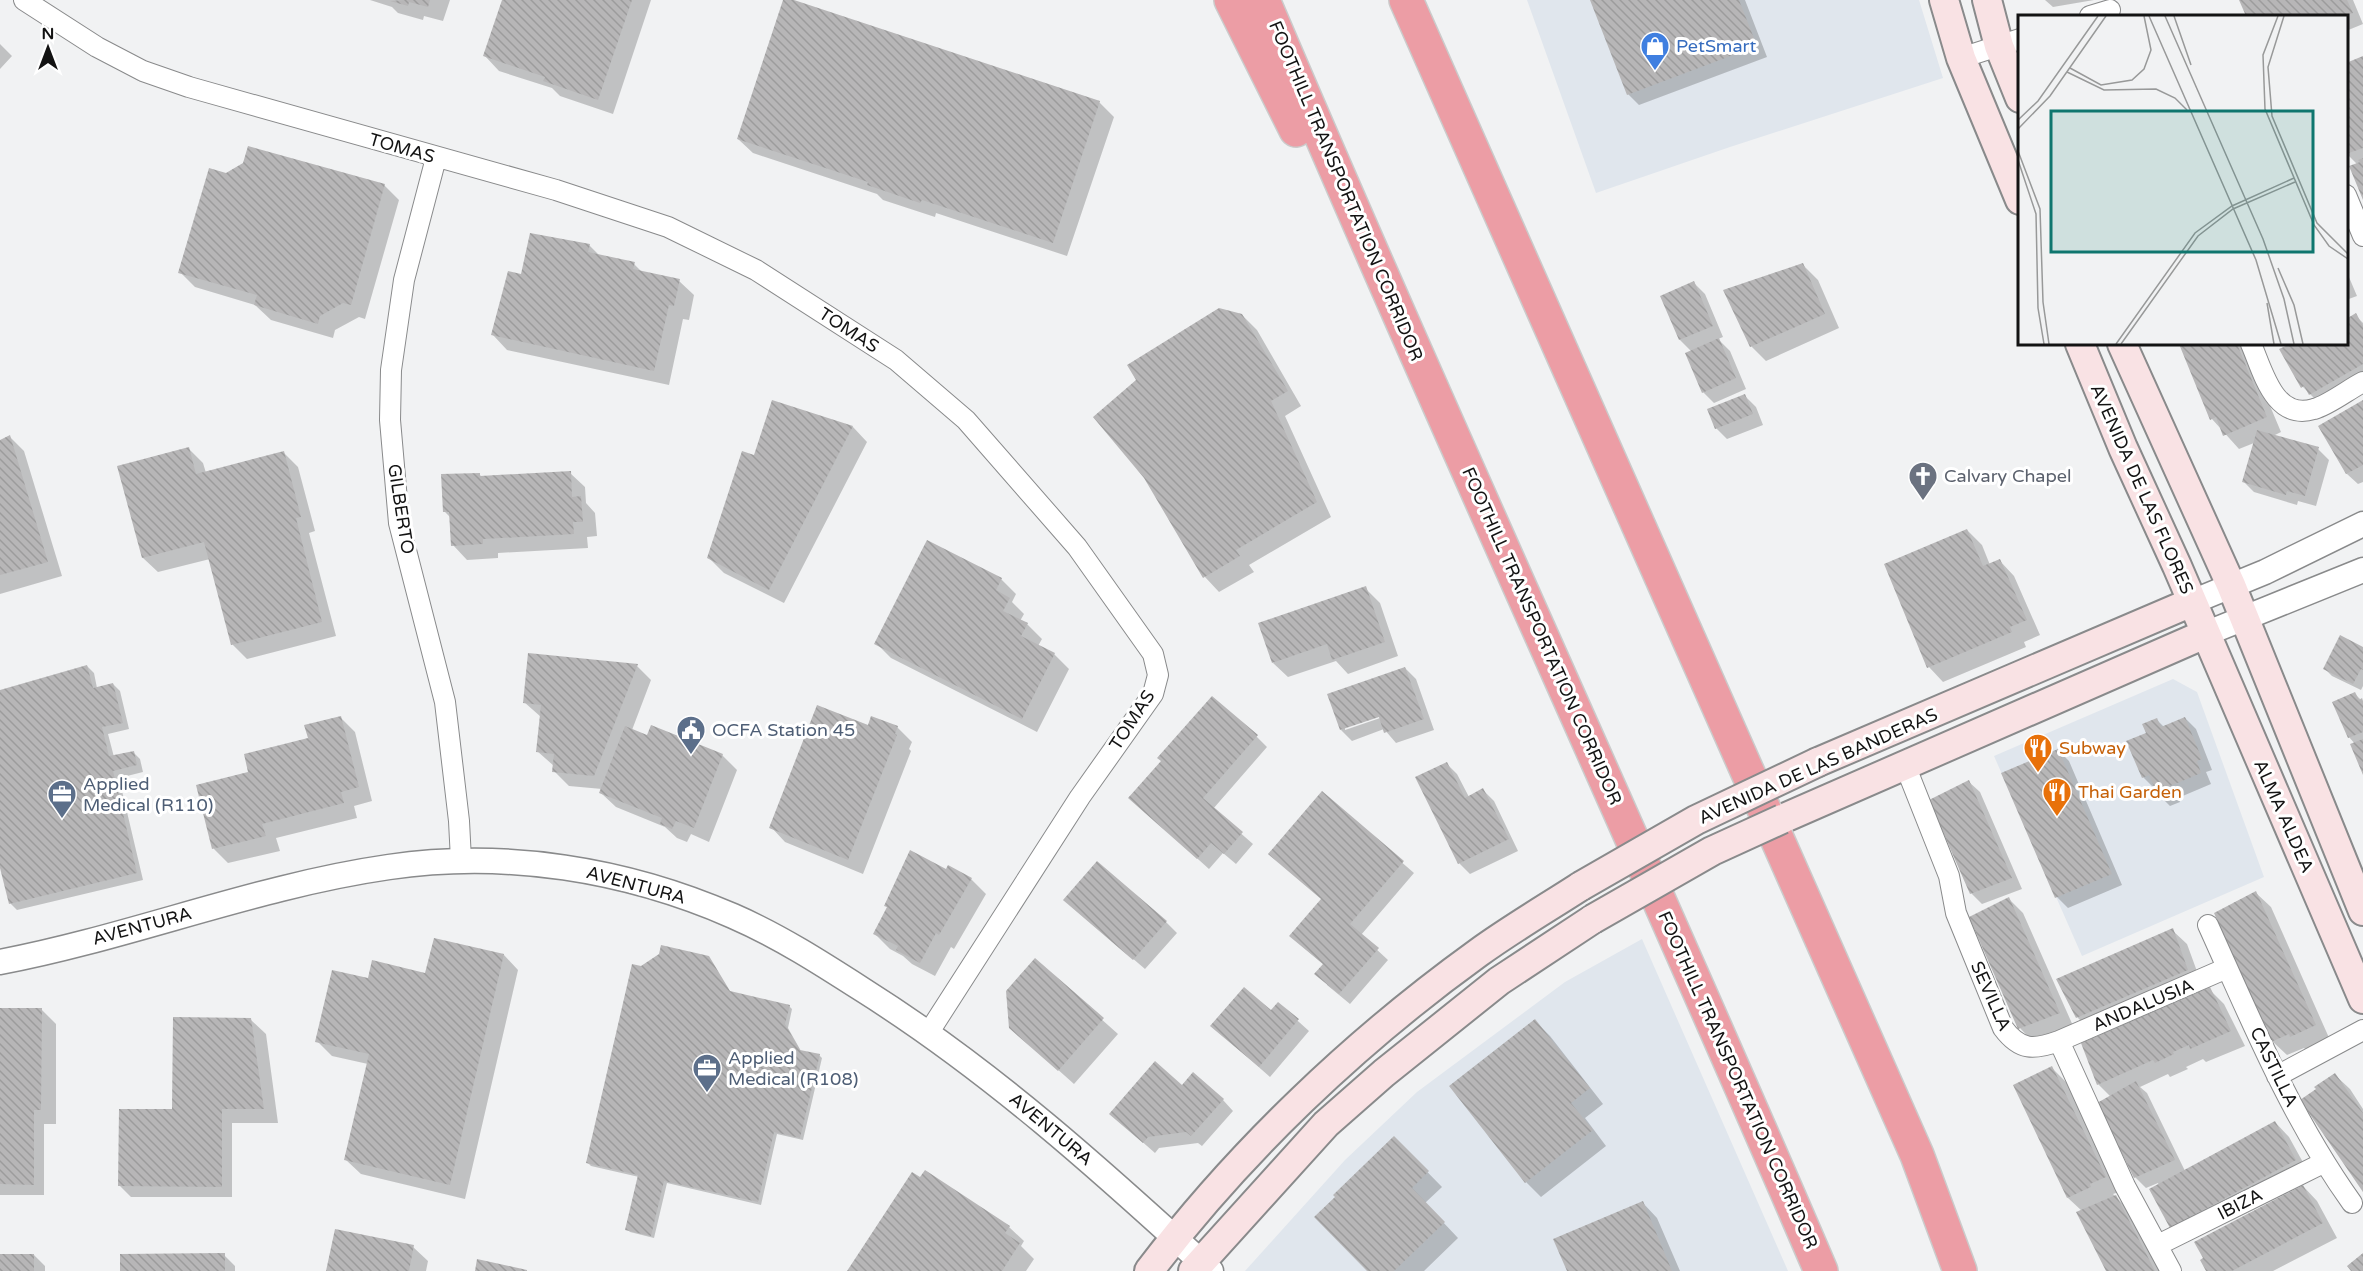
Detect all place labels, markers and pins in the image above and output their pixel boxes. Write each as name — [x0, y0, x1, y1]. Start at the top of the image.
shop icon: PetSmart — [1639, 30, 1671, 72]
place label: PetSmart — [1676, 35, 1756, 57]
church icon: Calvary Chapel — [1907, 460, 1939, 502]
place label: Calvary Chapel — [1944, 465, 2072, 487]
public building icon: OCFA Station 45 — [675, 714, 707, 756]
place label: OCFA Station 45 — [712, 719, 855, 741]
restaurant icon: Subway — [2022, 732, 2054, 774]
place label: Subway — [2059, 737, 2126, 759]
place label: Applied Medical (R110) — [83, 773, 213, 816]
restaurant icon: Thai Garden — [2041, 776, 2073, 818]
office icon: Applied Medical (R110) — [46, 778, 78, 820]
place label: Thai Garden — [2078, 781, 2182, 803]
place label: Applied Medical (R108) — [728, 1047, 858, 1090]
office icon: Applied Medical (R108) — [691, 1052, 723, 1094]

